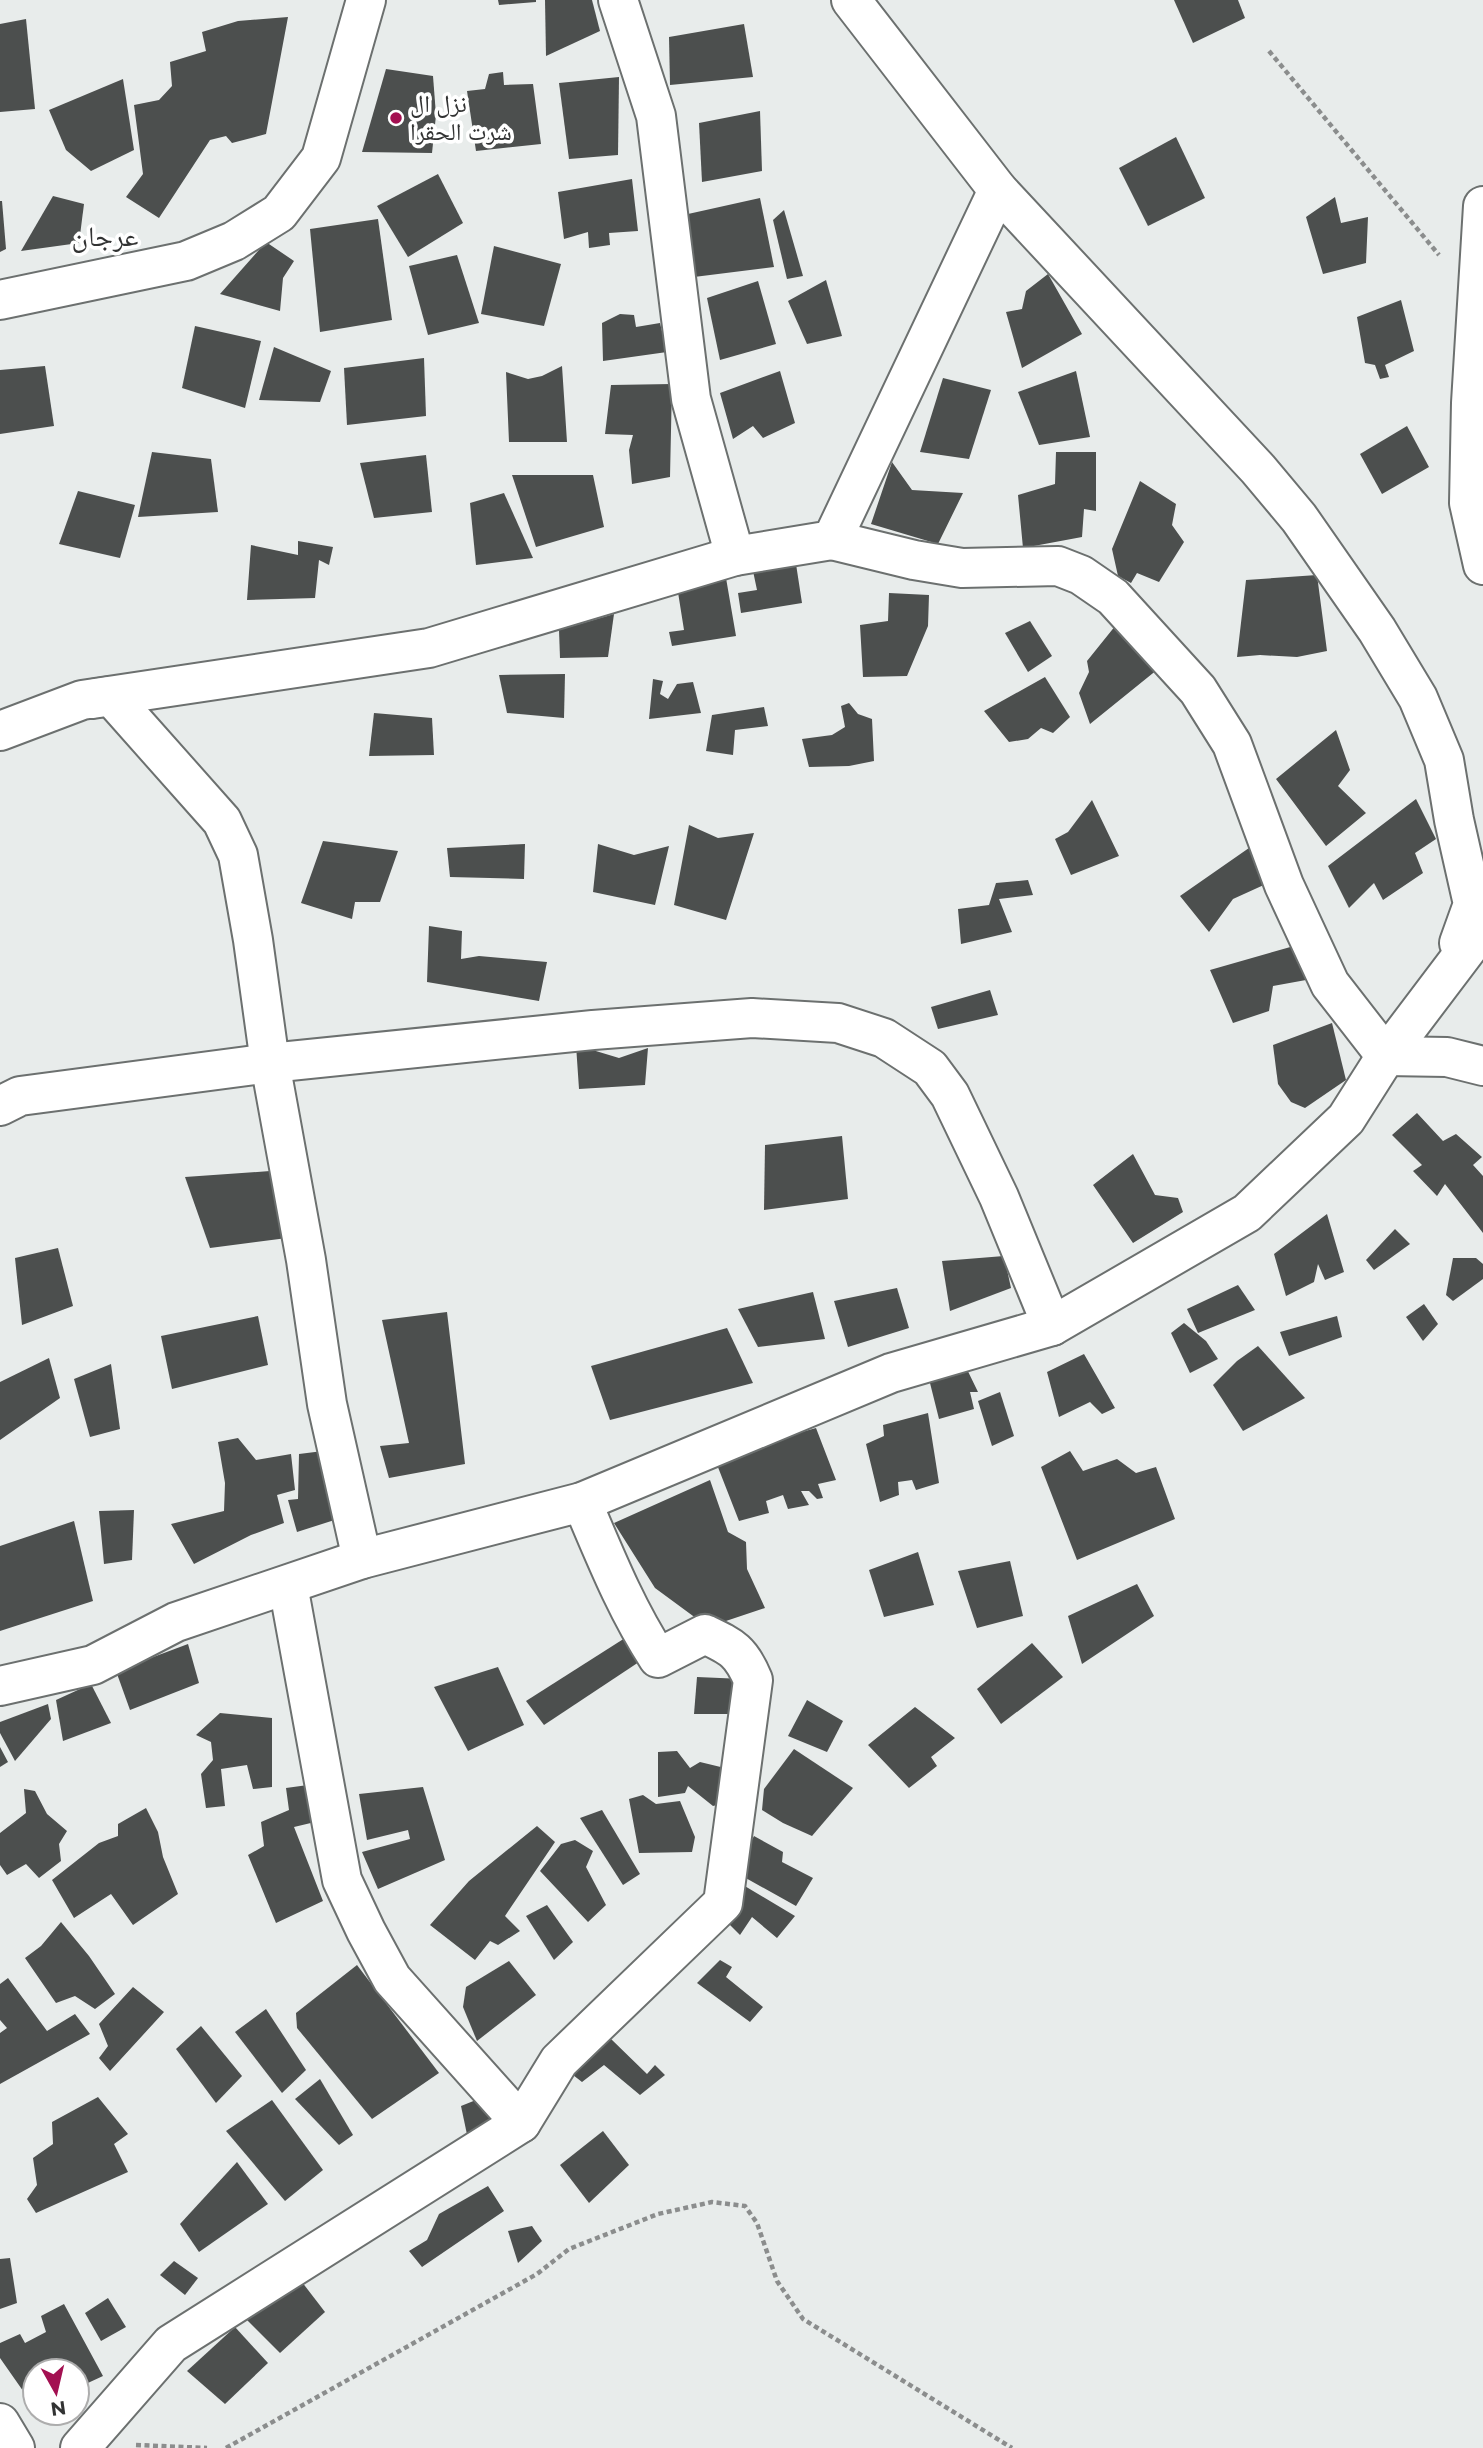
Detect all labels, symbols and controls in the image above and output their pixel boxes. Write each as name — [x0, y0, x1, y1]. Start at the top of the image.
place label: نزل ال شرت الحقرا — [410, 89, 512, 146]
marker: نزل ال شرت الحقرا — [388, 110, 404, 126]
district label: عرجان — [72, 219, 138, 253]
north arrow — [21, 2357, 91, 2427]
text: N — [49, 2396, 68, 2421]

